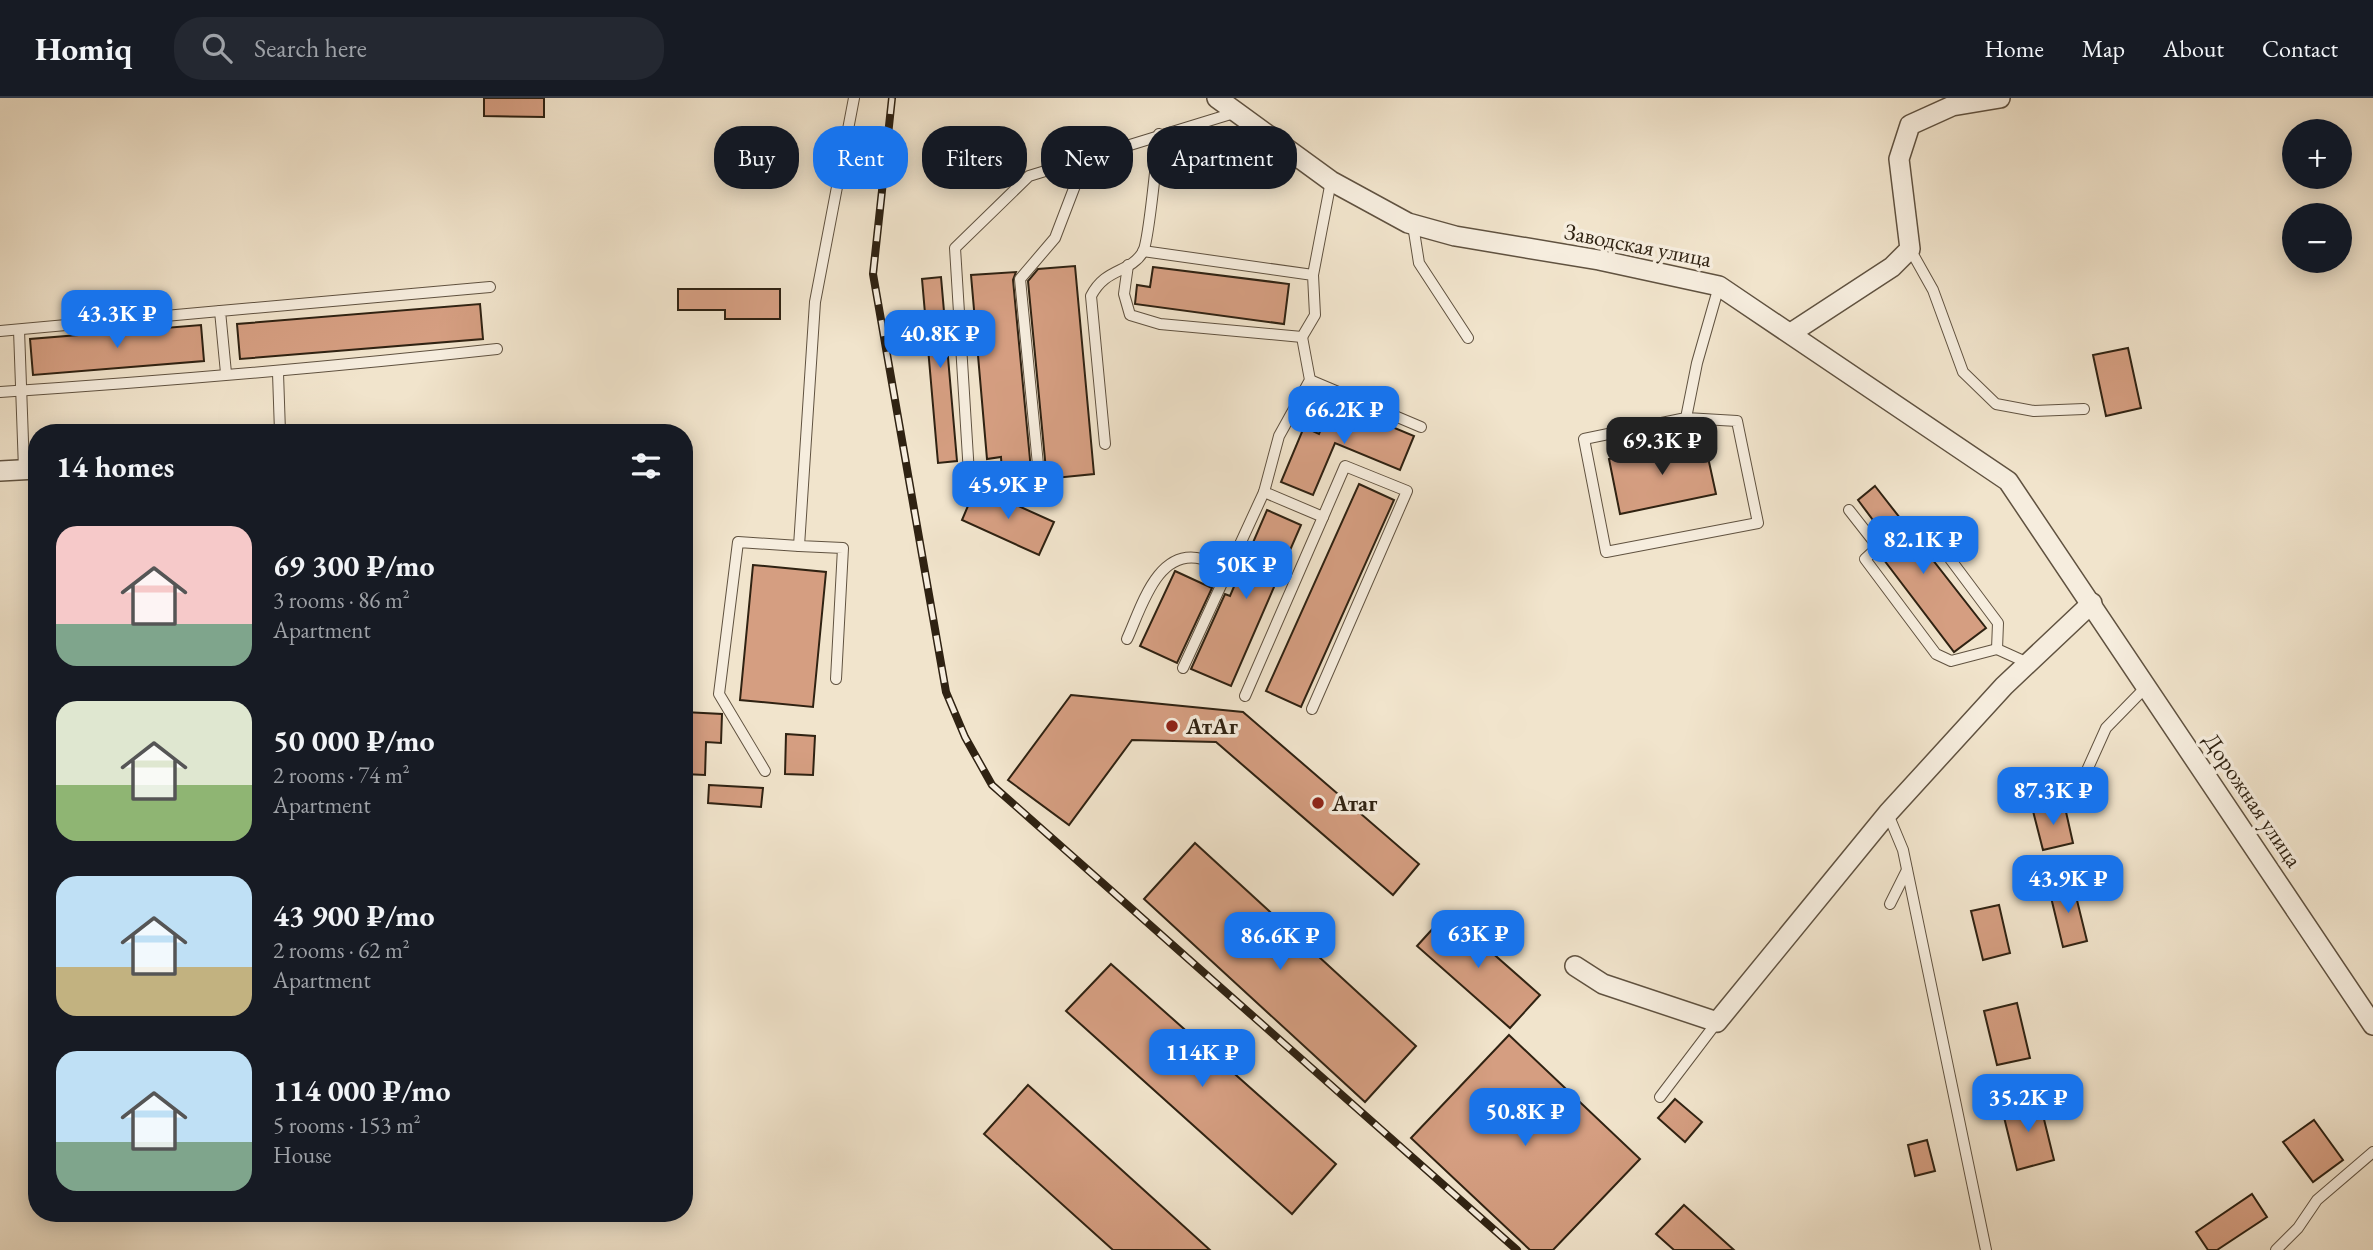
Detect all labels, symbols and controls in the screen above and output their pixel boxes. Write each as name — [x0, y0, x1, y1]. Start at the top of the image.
search box — [174, 17, 664, 80]
text: Homiq — [35, 27, 132, 70]
icon: search — [198, 29, 236, 67]
text: Search here — [254, 31, 367, 65]
text: Home — [1984, 33, 2044, 64]
text: Map — [2082, 33, 2125, 64]
text: About — [2163, 33, 2224, 64]
text: Contact — [2262, 33, 2338, 64]
map controls — [2282, 119, 2352, 273]
button: + — [2282, 119, 2352, 189]
chip: Buy — [714, 126, 799, 189]
chip: Rent — [813, 126, 908, 189]
chip: Filters — [922, 126, 1027, 189]
chip: New — [1041, 126, 1133, 189]
chip: Apartment — [1147, 126, 1297, 189]
button: − — [2282, 203, 2352, 273]
street label: Заводская улица — [1562, 216, 1715, 274]
pin: 43.3K ₽ — [52, 290, 182, 350]
text: 43.3K ₽ — [77, 298, 157, 328]
pin: 40.8K ₽ — [875, 310, 1005, 370]
text: 40.8K ₽ — [900, 318, 980, 348]
pin: 66.2K ₽ — [1279, 386, 1409, 446]
text: 66.2K ₽ — [1304, 394, 1384, 424]
pin: 69.3K ₽ — [1597, 418, 1727, 477]
text: 69.3K ₽ — [1622, 425, 1702, 455]
text: 14 homes — [56, 447, 174, 486]
icon: filters — [627, 447, 665, 485]
pin: 45.9K ₽ — [943, 462, 1073, 521]
text: 45.9K ₽ — [968, 469, 1048, 499]
pin: 82.1K ₽ — [1858, 517, 1988, 576]
text: 82.1K ₽ — [1883, 524, 1963, 554]
pin: 50K ₽ — [1197, 542, 1295, 601]
text: 69 300 ₽/mo — [273, 546, 435, 585]
text: 50K ₽ — [1215, 549, 1277, 579]
icon: home — [112, 554, 196, 638]
text: 3 rooms · 86 m² — [273, 585, 410, 615]
text: Apartment — [273, 615, 371, 645]
place label: АтАг — [1185, 711, 1238, 741]
marker: АтАг — [1164, 718, 1180, 734]
text: 50 000 ₽/mo — [273, 721, 435, 760]
street label: Дорожная улица — [2197, 727, 2310, 874]
icon: home — [112, 729, 196, 813]
text: 2 rooms · 74 m² — [273, 760, 410, 790]
pin: 87.3K ₽ — [1988, 768, 2118, 827]
text: 87.3K ₽ — [2013, 775, 2093, 805]
place label: Атаг — [1331, 788, 1377, 818]
text: Apartment — [273, 790, 371, 820]
marker: Атаг — [1310, 795, 1326, 811]
pin: 43.9K ₽ — [2003, 856, 2133, 915]
text: 43.9K ₽ — [2028, 863, 2108, 893]
text: 43 900 ₽/mo — [273, 896, 435, 935]
icon: home — [112, 904, 196, 988]
pin: 63K ₽ — [1429, 910, 1527, 970]
pin: 86.6K ₽ — [1215, 912, 1345, 972]
text: 63K ₽ — [1447, 918, 1509, 948]
text: 86.6K ₽ — [1240, 920, 1320, 950]
text: 2 rooms · 62 m² — [273, 935, 410, 965]
text: Apartment — [273, 965, 371, 995]
pin: 114K ₽ — [1145, 1030, 1259, 1089]
text: 114K ₽ — [1165, 1037, 1239, 1067]
text: 114 000 ₽/mo — [273, 1071, 451, 1110]
pin: 35.2K ₽ — [1963, 1074, 2093, 1134]
icon: home — [112, 1079, 196, 1163]
text: 35.2K ₽ — [1988, 1082, 2068, 1112]
pin: 50.8K ₽ — [1460, 1088, 1590, 1148]
text: 50.8K ₽ — [1485, 1096, 1565, 1126]
text: 5 rooms · 153 m² — [273, 1110, 421, 1140]
text: House — [273, 1140, 332, 1170]

